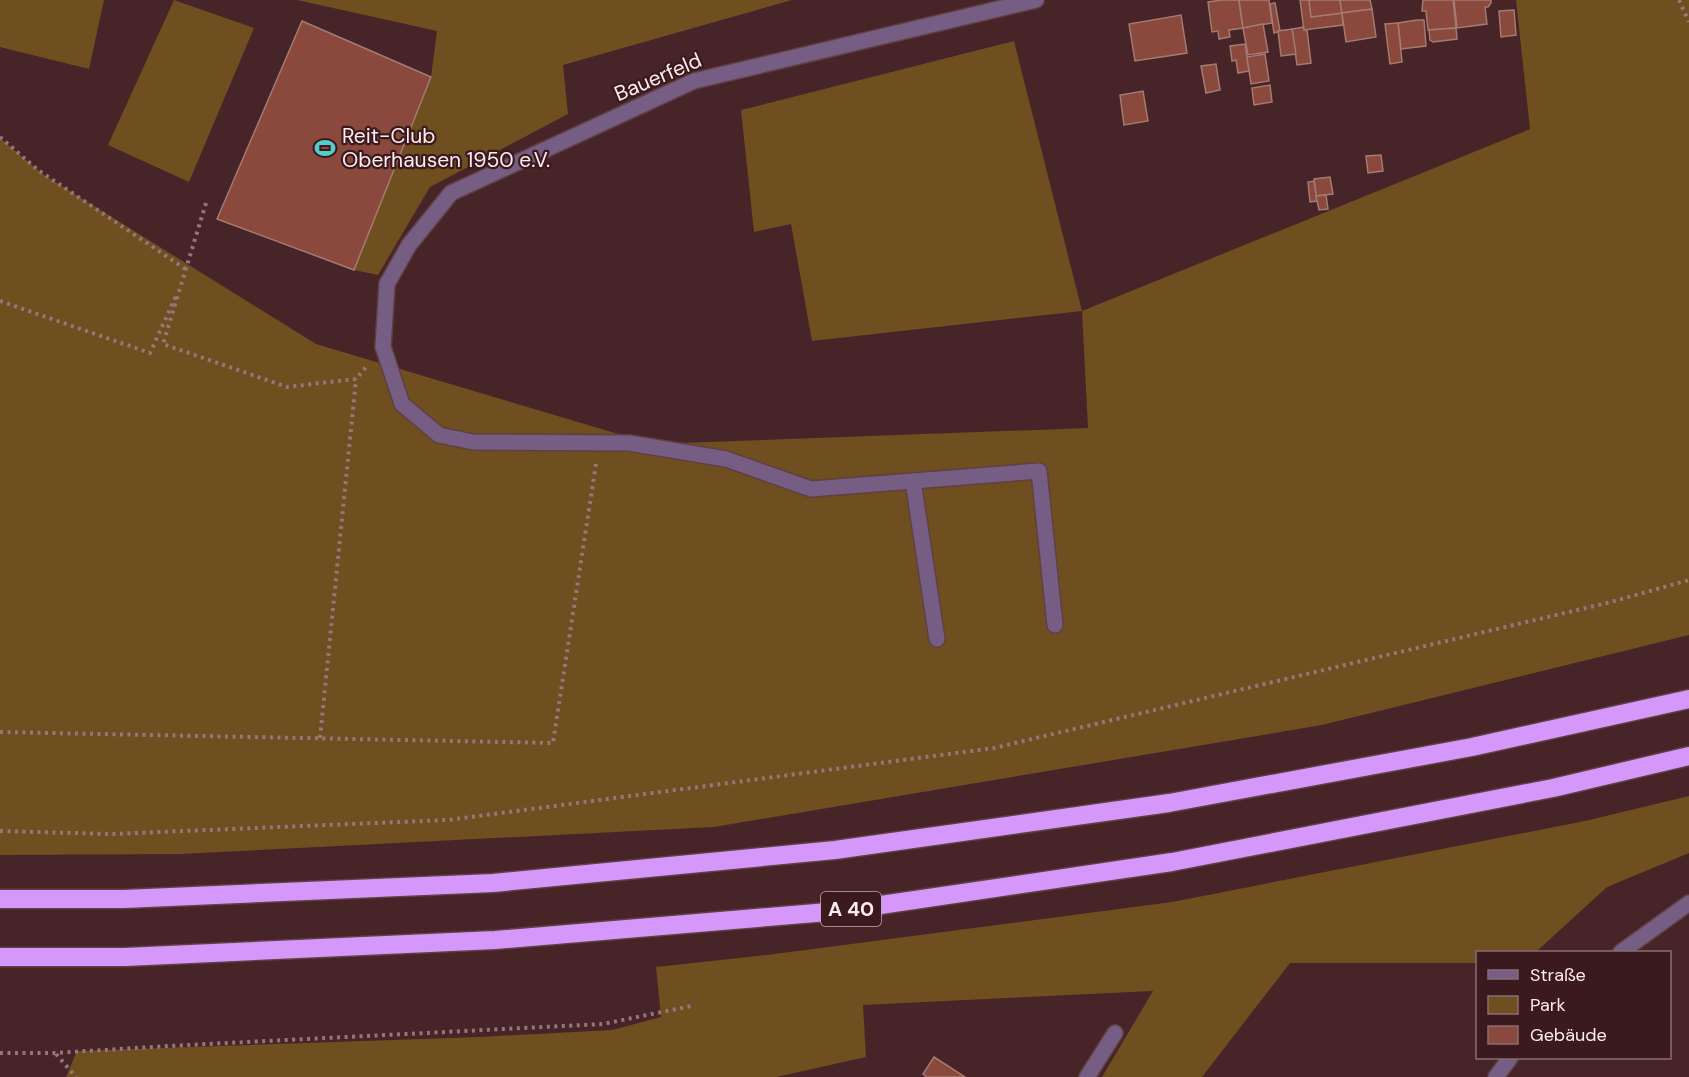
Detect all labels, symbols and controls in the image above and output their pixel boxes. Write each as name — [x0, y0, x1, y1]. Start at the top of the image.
street label: Bauerfeld — [610, 46, 706, 108]
place label: Reit-Club Oberhausen 1950 e.V. — [342, 122, 550, 174]
sports icon: Reit-Club Oberhausen 1950 e.V. — [313, 136, 337, 160]
road number: A 40 — [821, 892, 881, 926]
legend — [1476, 951, 1671, 1059]
text: Straße — [1530, 963, 1586, 987]
text: Park — [1530, 993, 1566, 1017]
text: Gebäude — [1530, 1023, 1607, 1047]

